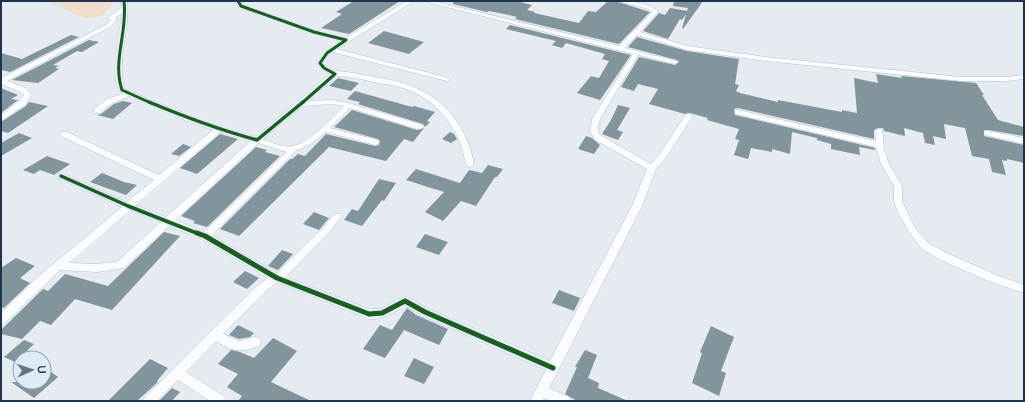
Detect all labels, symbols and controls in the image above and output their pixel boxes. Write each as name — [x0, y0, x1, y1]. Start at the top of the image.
north arrow — [12, 350, 52, 390]
text: U — [35, 365, 48, 374]

